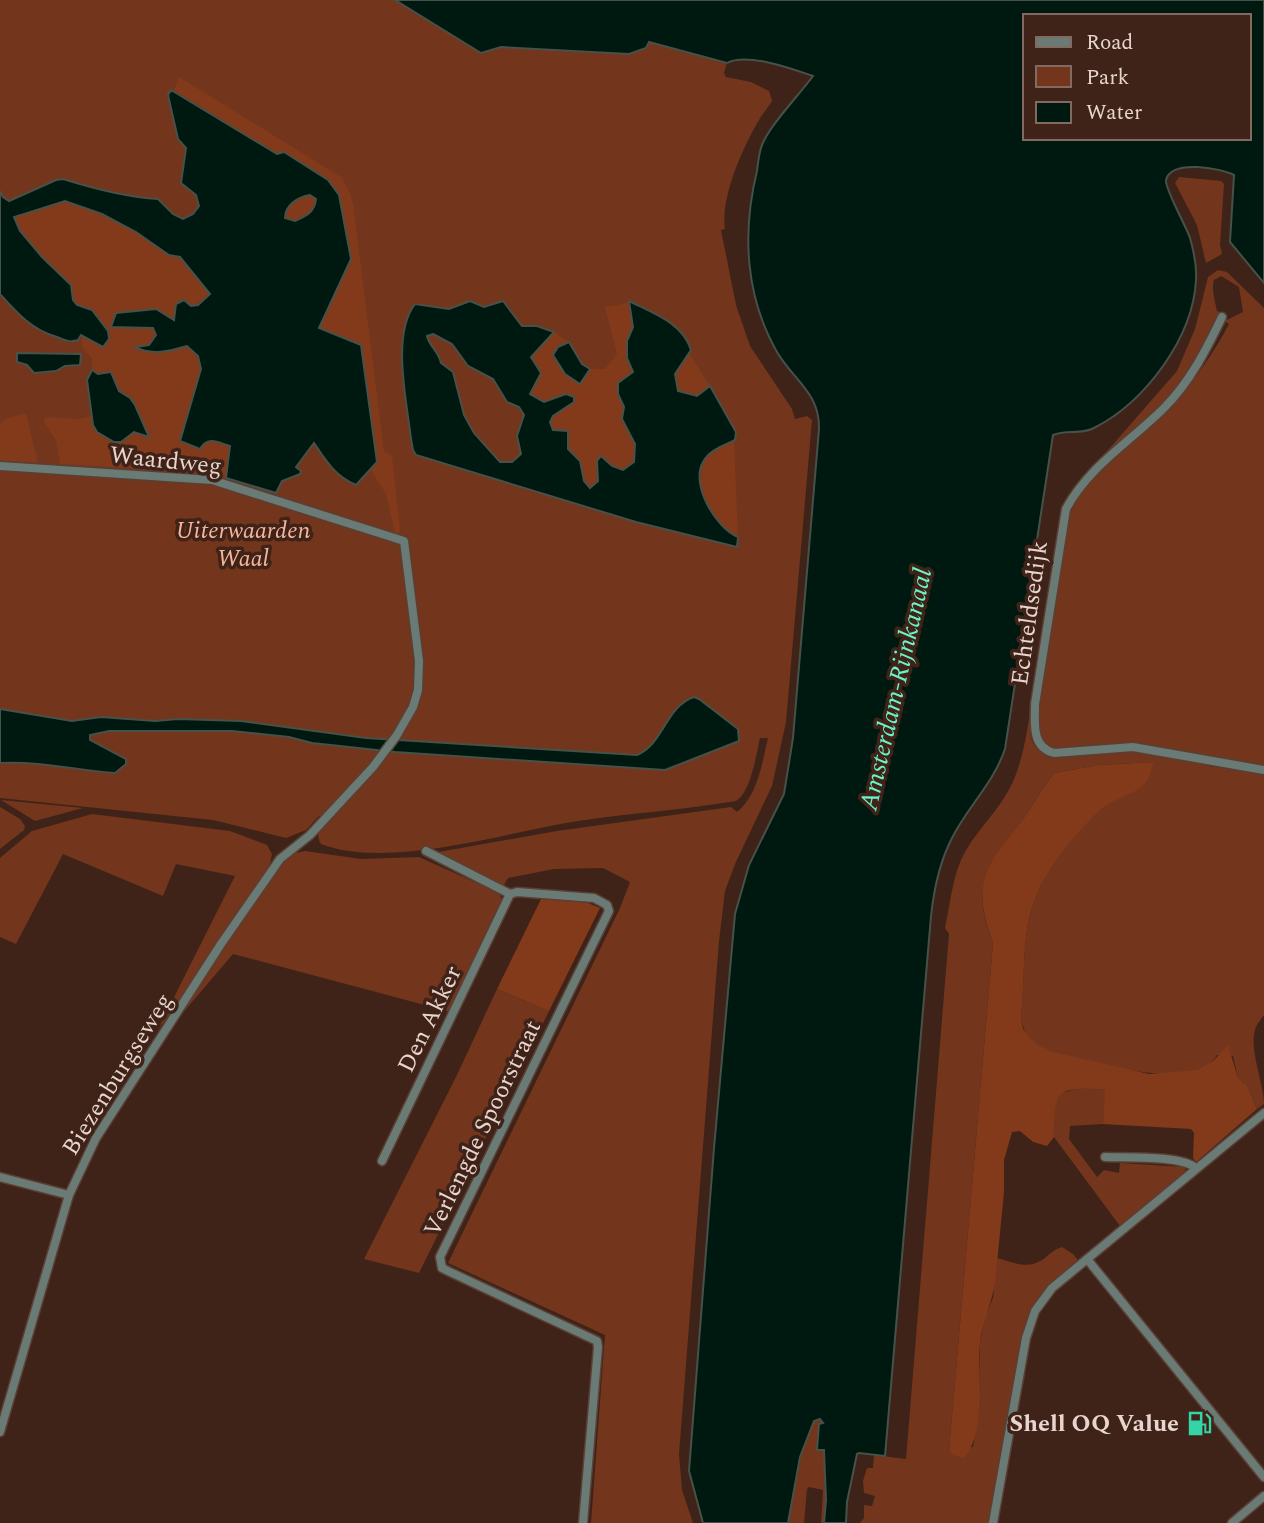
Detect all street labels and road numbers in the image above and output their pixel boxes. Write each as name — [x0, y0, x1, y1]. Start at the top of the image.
street label: Waardweg — [108, 437, 224, 485]
street label: Echteldsedijk — [1002, 539, 1058, 688]
street label: Den Akker — [388, 960, 471, 1079]
street label: Biezenburgseweg — [53, 986, 182, 1163]
street label: Verlengde Spoorstraat — [415, 1014, 551, 1243]

